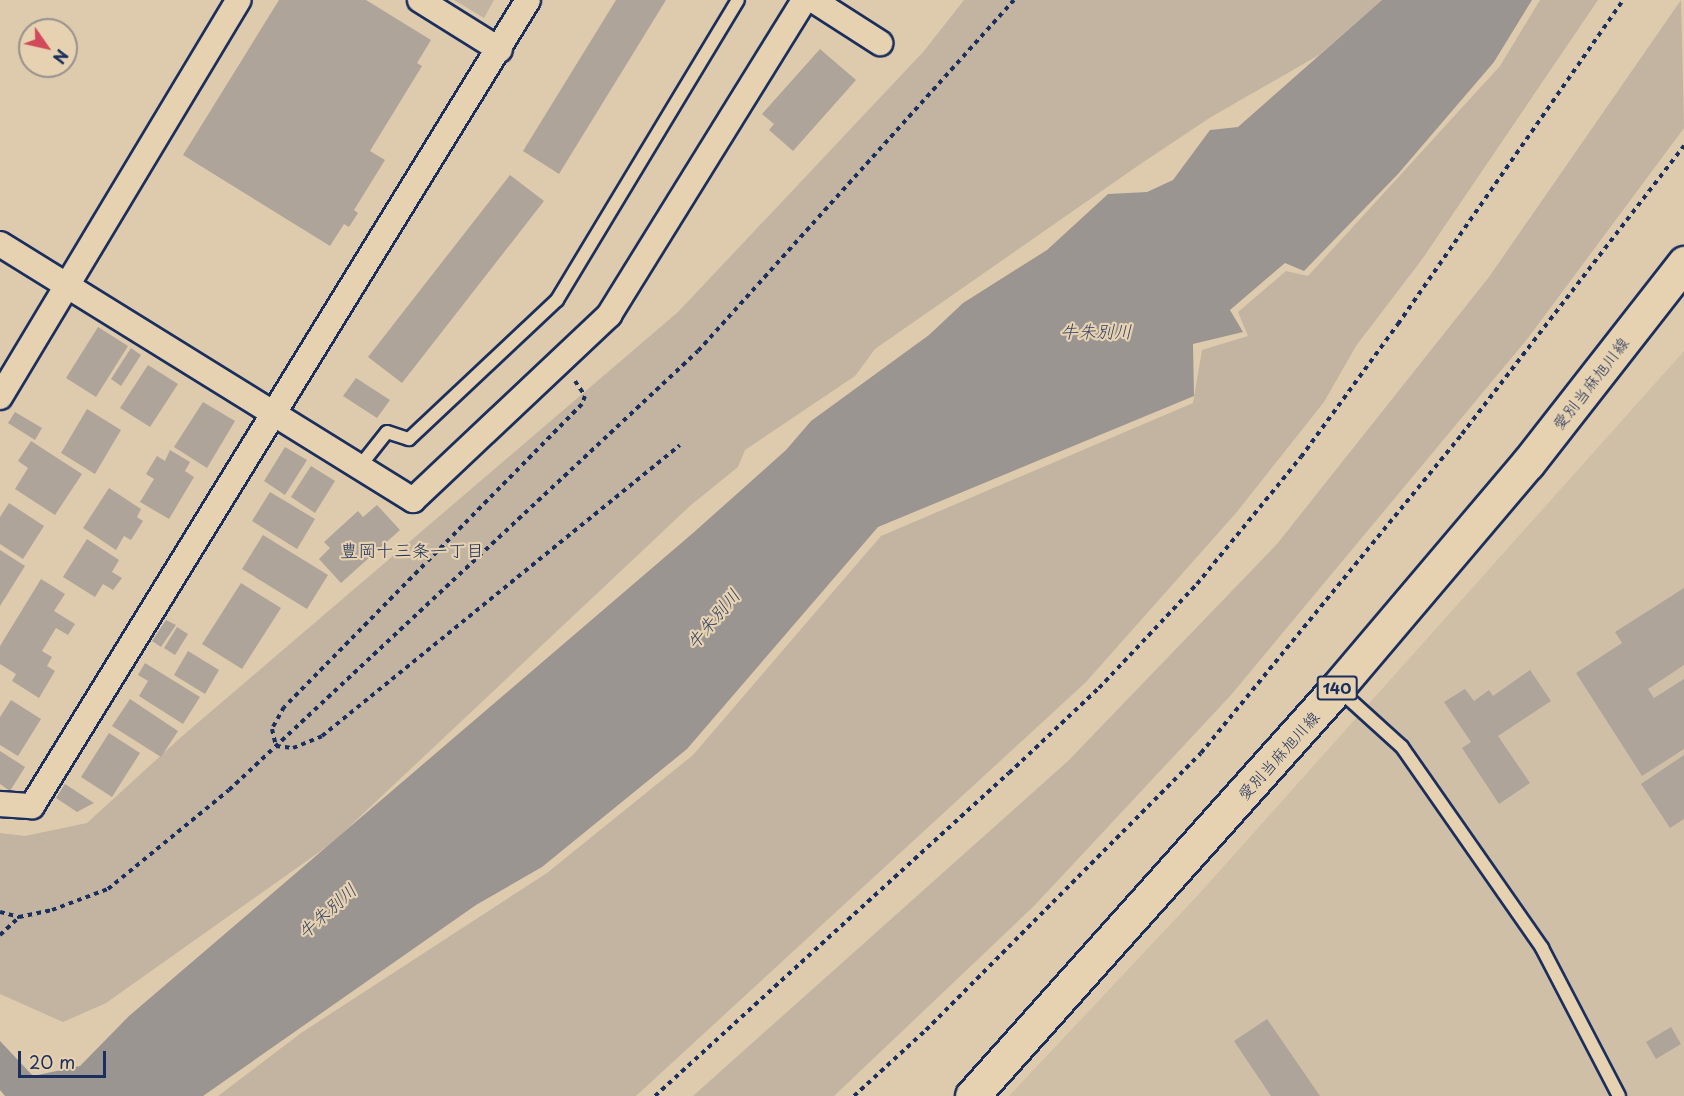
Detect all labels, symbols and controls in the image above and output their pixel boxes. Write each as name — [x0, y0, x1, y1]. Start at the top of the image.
north arrow — [18, 18, 78, 78]
text: N — [48, 45, 75, 69]
water label: 牛朱別川 — [1060, 320, 1132, 342]
street label: 愛別当麻旭川線 — [1548, 333, 1632, 433]
district label: 豊岡十三条一丁目 — [340, 539, 484, 561]
water label: 牛朱別川 — [682, 584, 744, 654]
road number: 140 — [1316, 676, 1358, 700]
street label: 愛別当麻旭川線 — [1233, 707, 1323, 803]
water label: 牛朱別川 — [293, 879, 361, 943]
scale bar — [21, 1039, 110, 1077]
text: 20 m — [29, 1048, 75, 1075]

